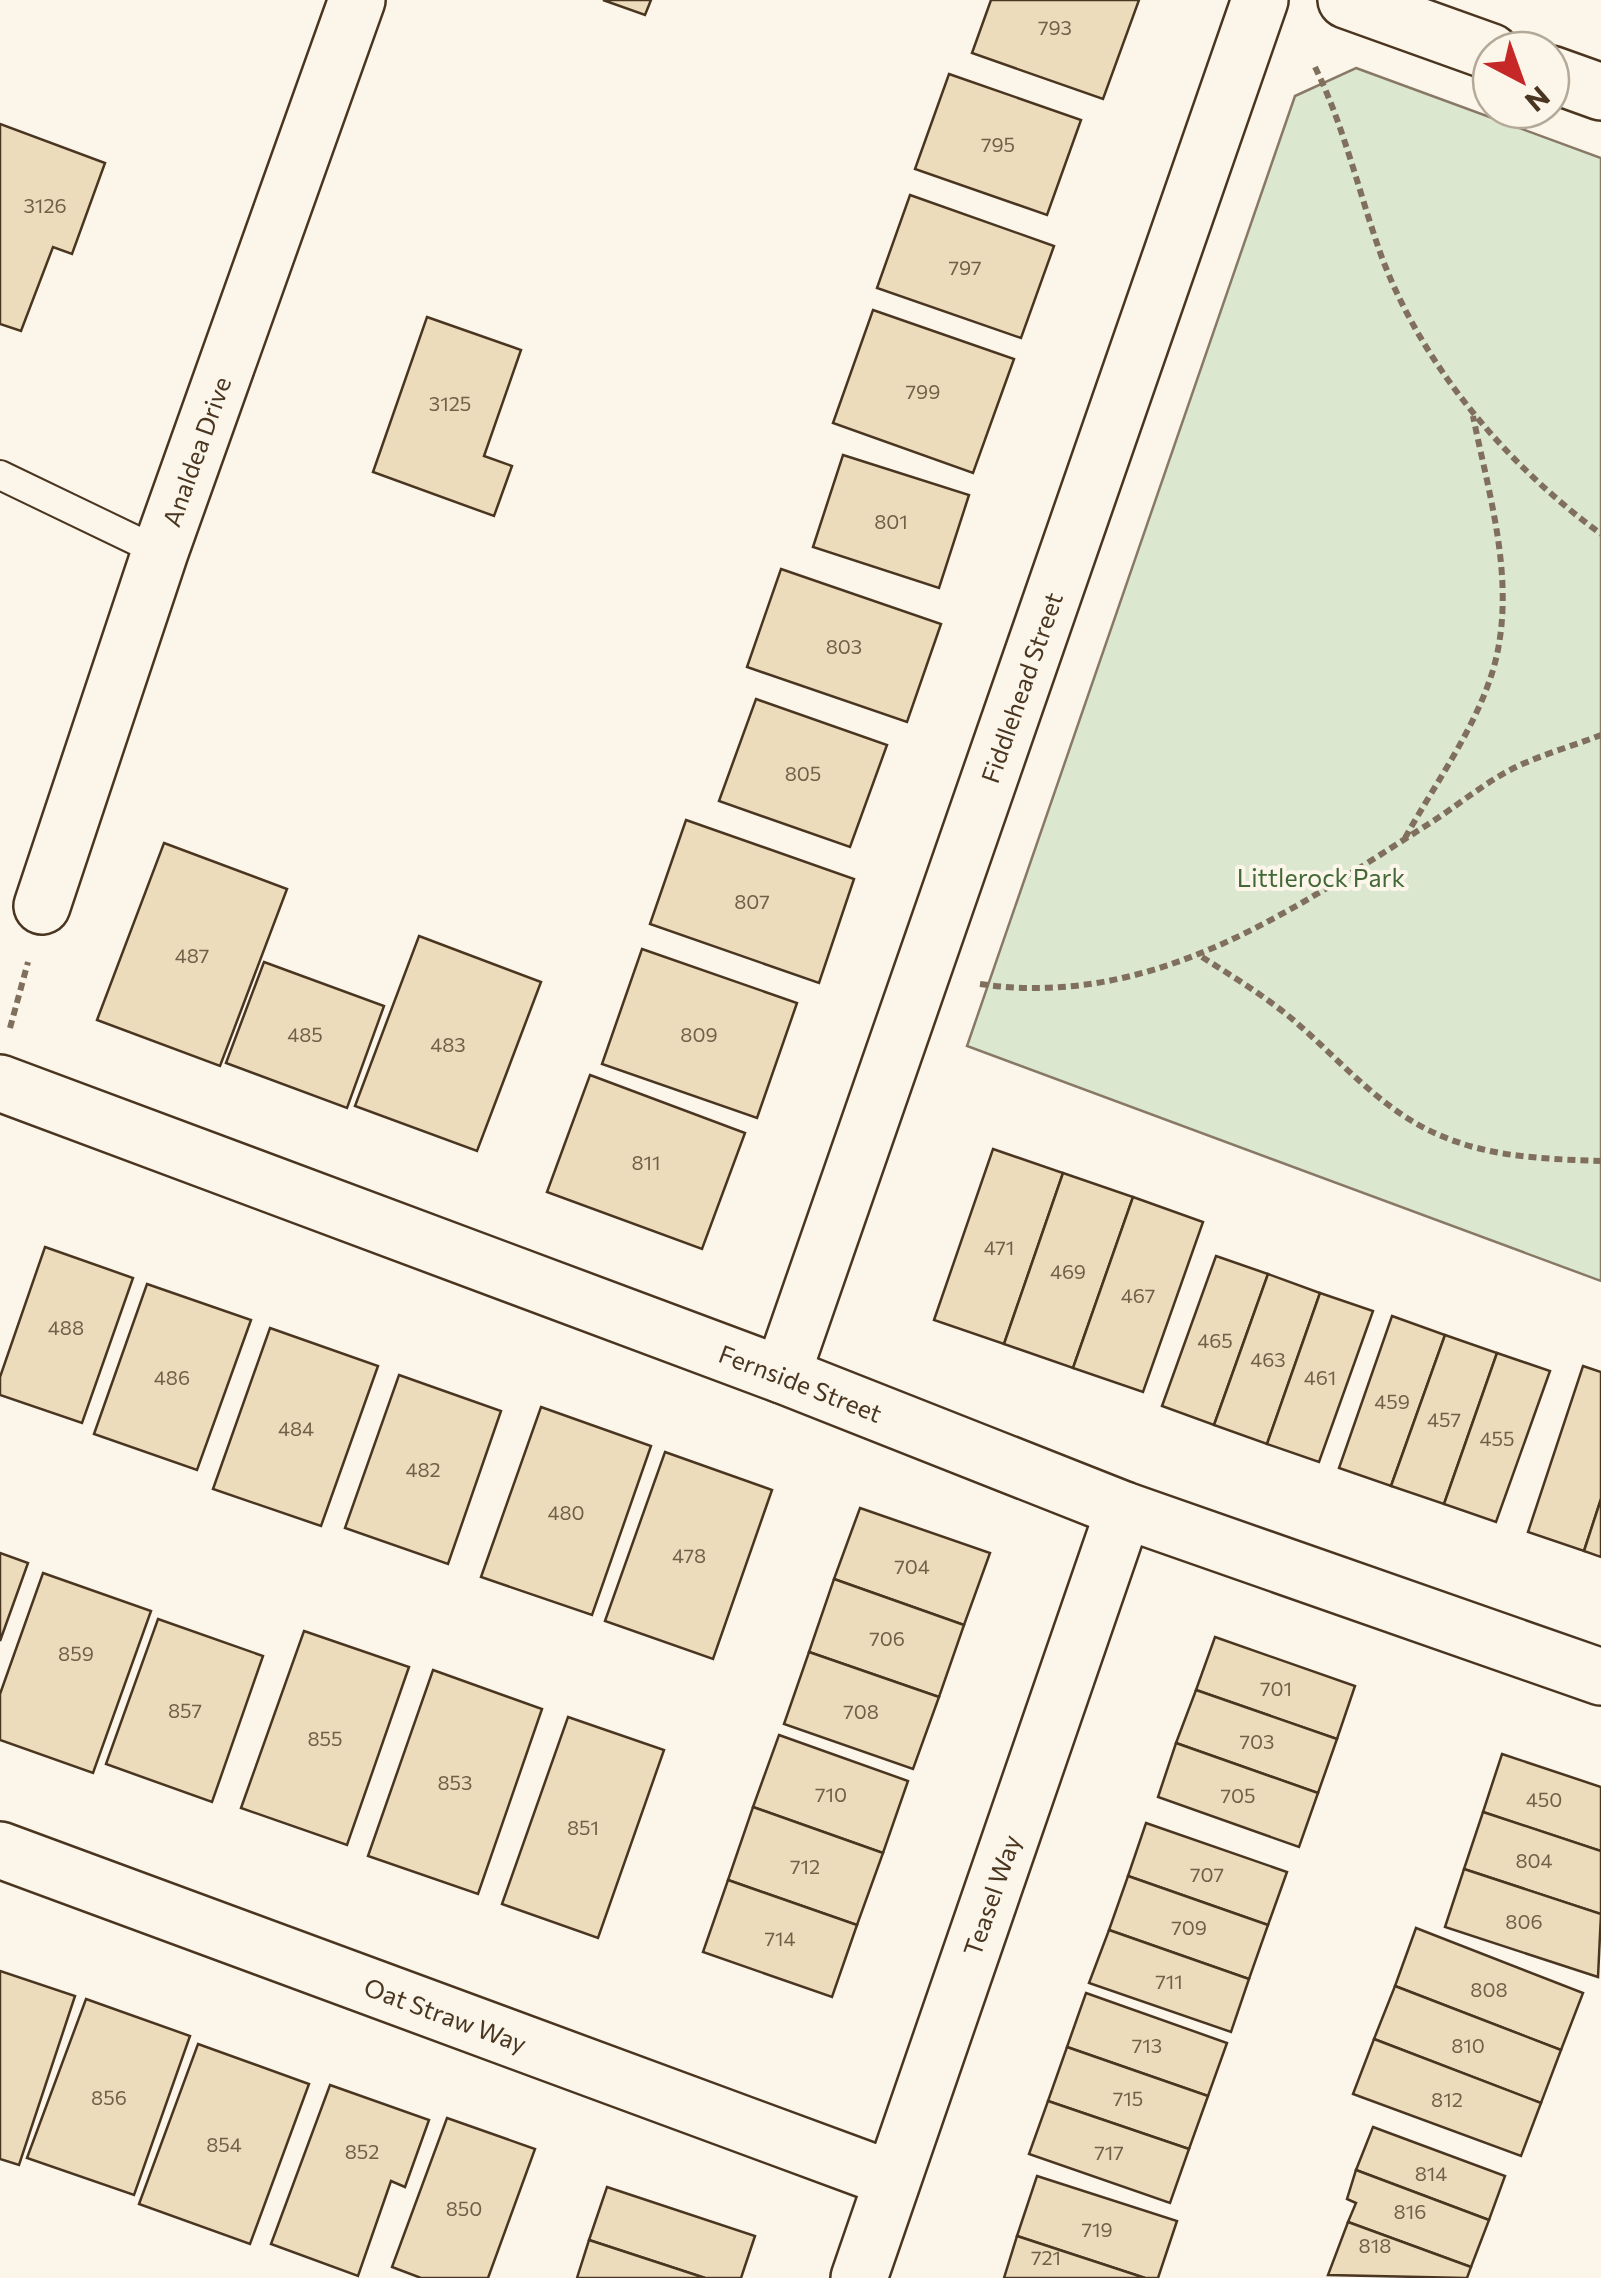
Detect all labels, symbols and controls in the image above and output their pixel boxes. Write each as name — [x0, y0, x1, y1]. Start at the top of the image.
house number: 793 — [1038, 15, 1072, 39]
north arrow — [1471, 30, 1571, 130]
text: N — [1519, 80, 1557, 119]
house number: 795 — [981, 132, 1015, 156]
house number: 3126 — [23, 193, 67, 217]
house number: 797 — [948, 255, 982, 279]
street label: Analdea Drive — [155, 372, 236, 530]
house number: 799 — [906, 379, 940, 403]
house number: 3125 — [429, 391, 471, 415]
house number: 801 — [874, 509, 908, 533]
street label: Fiddlehead Street — [974, 588, 1068, 787]
house number: 803 — [826, 634, 862, 658]
house number: 805 — [785, 761, 821, 785]
park label: Littlerock Park — [1237, 862, 1406, 892]
house number: 807 — [734, 889, 770, 913]
house number: 487 — [175, 943, 209, 967]
house number: 485 — [287, 1022, 323, 1046]
house number: 809 — [680, 1022, 718, 1046]
house number: 483 — [430, 1032, 466, 1056]
house number: 811 — [631, 1150, 661, 1174]
house number: 471 — [984, 1235, 1014, 1259]
house number: 469 — [1050, 1259, 1086, 1283]
house number: 467 — [1121, 1283, 1155, 1307]
house number: 488 — [48, 1315, 84, 1339]
house number: 465 — [1197, 1328, 1233, 1352]
street label: Fernside Street — [715, 1338, 887, 1428]
house number: 463 — [1250, 1347, 1286, 1371]
house number: 486 — [154, 1365, 190, 1389]
house number: 461 — [1304, 1365, 1336, 1389]
house number: 459 — [1374, 1389, 1410, 1413]
house number: 457 — [1427, 1407, 1461, 1431]
house number: 484 — [278, 1416, 314, 1440]
house number: 455 — [1480, 1426, 1514, 1450]
house number: 482 — [405, 1457, 441, 1481]
house number: 480 — [547, 1500, 585, 1524]
house number: 478 — [672, 1543, 706, 1567]
house number: 704 — [894, 1554, 930, 1578]
house number: 706 — [869, 1626, 905, 1650]
house number: 859 — [58, 1641, 94, 1665]
house number: 701 — [1260, 1676, 1292, 1700]
house number: 857 — [168, 1698, 202, 1722]
house number: 708 — [843, 1699, 879, 1723]
house number: 855 — [307, 1726, 343, 1750]
house number: 703 — [1240, 1729, 1274, 1753]
house number: 853 — [437, 1770, 473, 1794]
house number: 710 — [815, 1782, 847, 1806]
house number: 705 — [1220, 1783, 1256, 1807]
house number: 450 — [1526, 1787, 1562, 1811]
house number: 851 — [567, 1815, 599, 1839]
street label: Teasel Way — [956, 1831, 1026, 1960]
house number: 804 — [1515, 1848, 1553, 1872]
house number: 712 — [790, 1854, 820, 1878]
house number: 707 — [1190, 1862, 1224, 1886]
house number: 806 — [1505, 1909, 1543, 1933]
house number: 709 — [1171, 1915, 1207, 1939]
house number: 714 — [764, 1926, 796, 1950]
house number: 711 — [1155, 1969, 1183, 1993]
street label: Oat Straw Way — [360, 1971, 531, 2058]
house number: 808 — [1470, 1977, 1508, 2001]
house number: 713 — [1132, 2033, 1162, 2057]
house number: 810 — [1451, 2033, 1485, 2057]
house number: 856 — [91, 2085, 127, 2109]
house number: 715 — [1113, 2086, 1143, 2110]
house number: 812 — [1431, 2087, 1463, 2111]
house number: 854 — [206, 2132, 242, 2156]
house number: 852 — [345, 2139, 379, 2163]
house number: 717 — [1094, 2140, 1124, 2164]
house number: 814 — [1415, 2161, 1447, 2185]
house number: 850 — [446, 2196, 482, 2220]
house number: 816 — [1394, 2199, 1426, 2223]
house number: 719 — [1081, 2217, 1113, 2241]
house number: 818 — [1359, 2233, 1391, 2257]
house number: 721 — [1031, 2245, 1061, 2269]

